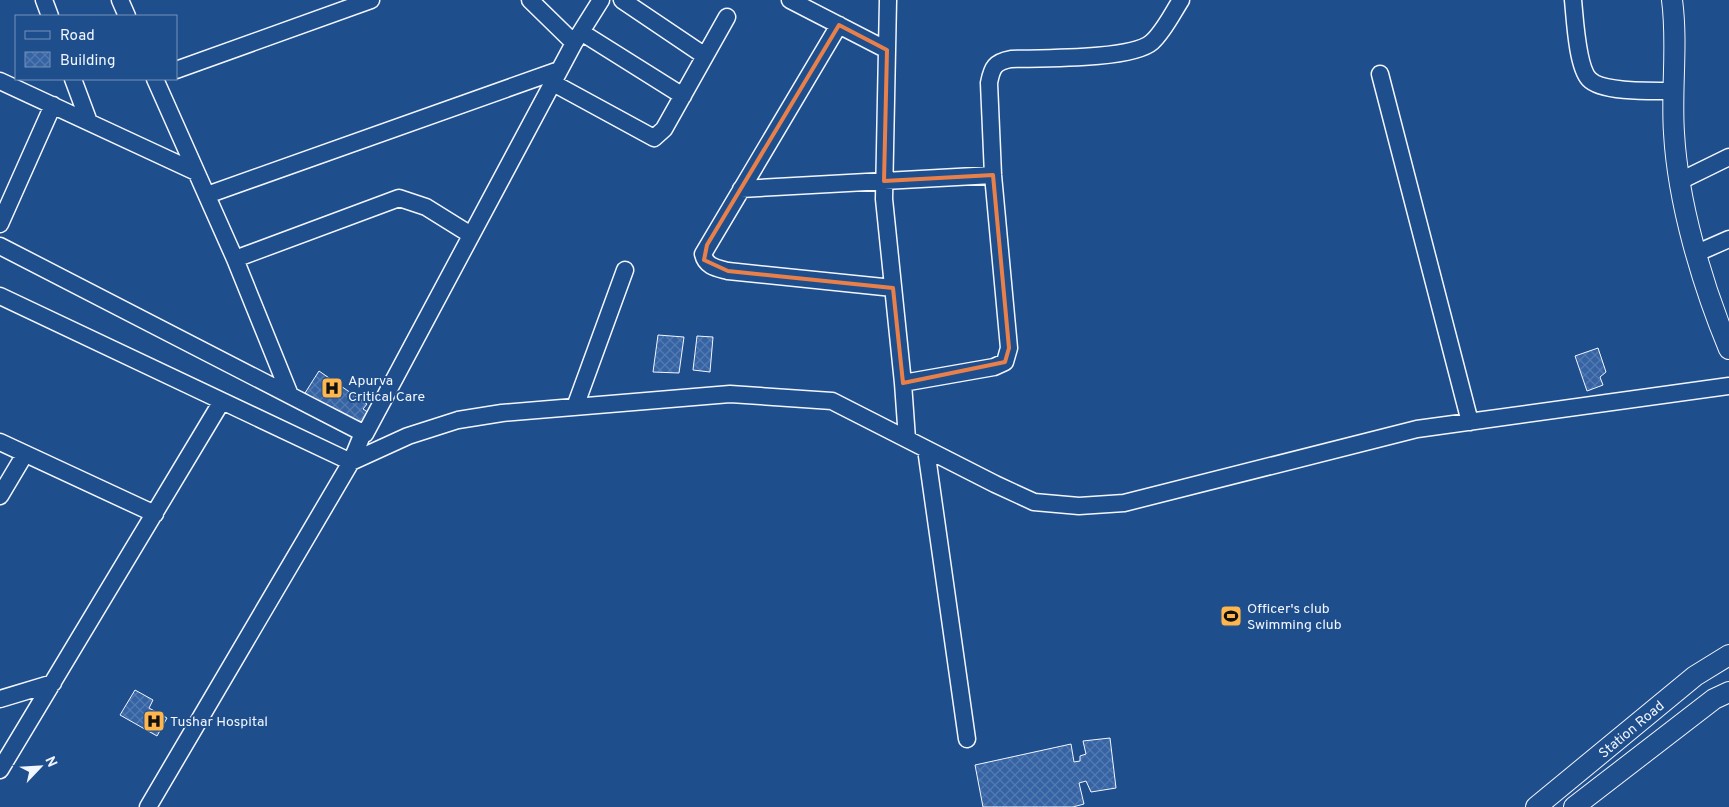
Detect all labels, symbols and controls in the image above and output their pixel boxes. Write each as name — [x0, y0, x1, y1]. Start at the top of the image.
legend — [15, 15, 178, 80]
text: Road — [60, 27, 95, 46]
text: Building — [60, 52, 115, 71]
place label: Apurva Critical Care — [348, 373, 425, 406]
hospital icon: Apurva Critical Care — [320, 376, 344, 400]
place label: Officer's club Swimming club — [1247, 601, 1342, 634]
sports icon: Officer's club Swimming club — [1219, 604, 1243, 628]
street label: Station Road — [1596, 698, 1668, 763]
hospital icon: Tushar Hospital — [142, 709, 166, 733]
place label: Tushar Hospital — [170, 714, 268, 731]
north arrow — [15, 742, 65, 792]
text: N — [41, 754, 60, 770]

